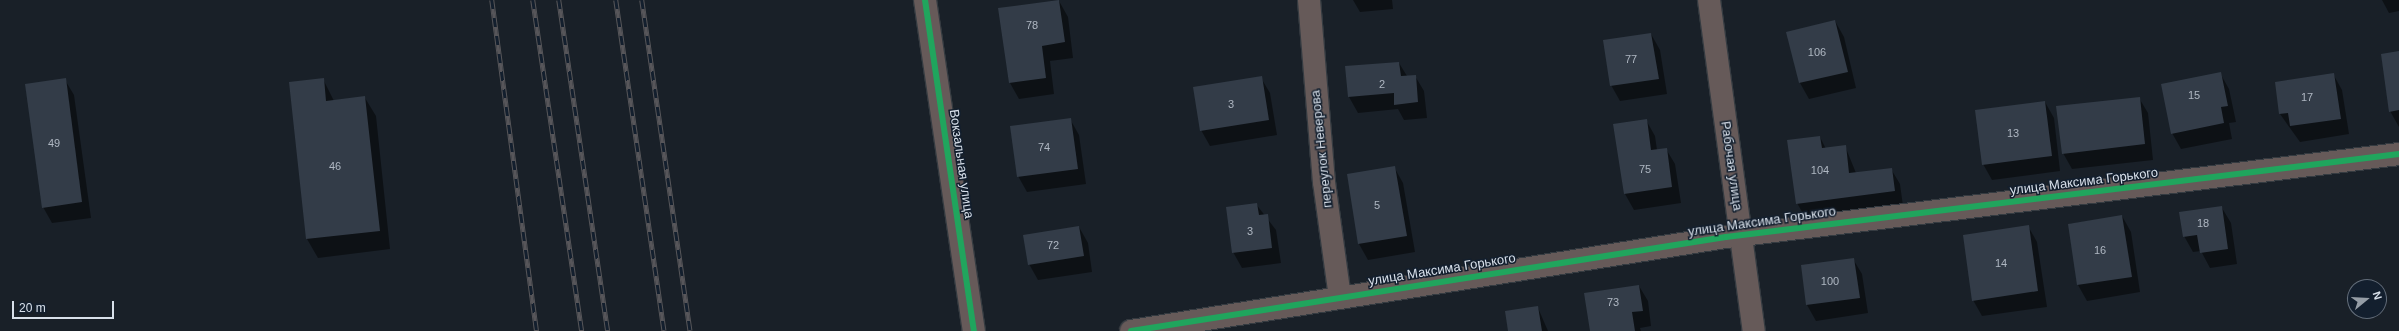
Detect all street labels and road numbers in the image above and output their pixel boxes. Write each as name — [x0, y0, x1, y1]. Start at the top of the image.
street label: переулок Неверова — [1308, 89, 1336, 209]
street label: Вокзальная улица — [946, 108, 976, 220]
street label: Рабочая улица — [1717, 120, 1745, 212]
street label: улица Максима Горького — [2009, 165, 2159, 199]
street label: улица Максима Горького — [1687, 204, 1837, 240]
street label: улица Максима Горького — [1367, 251, 1517, 289]

